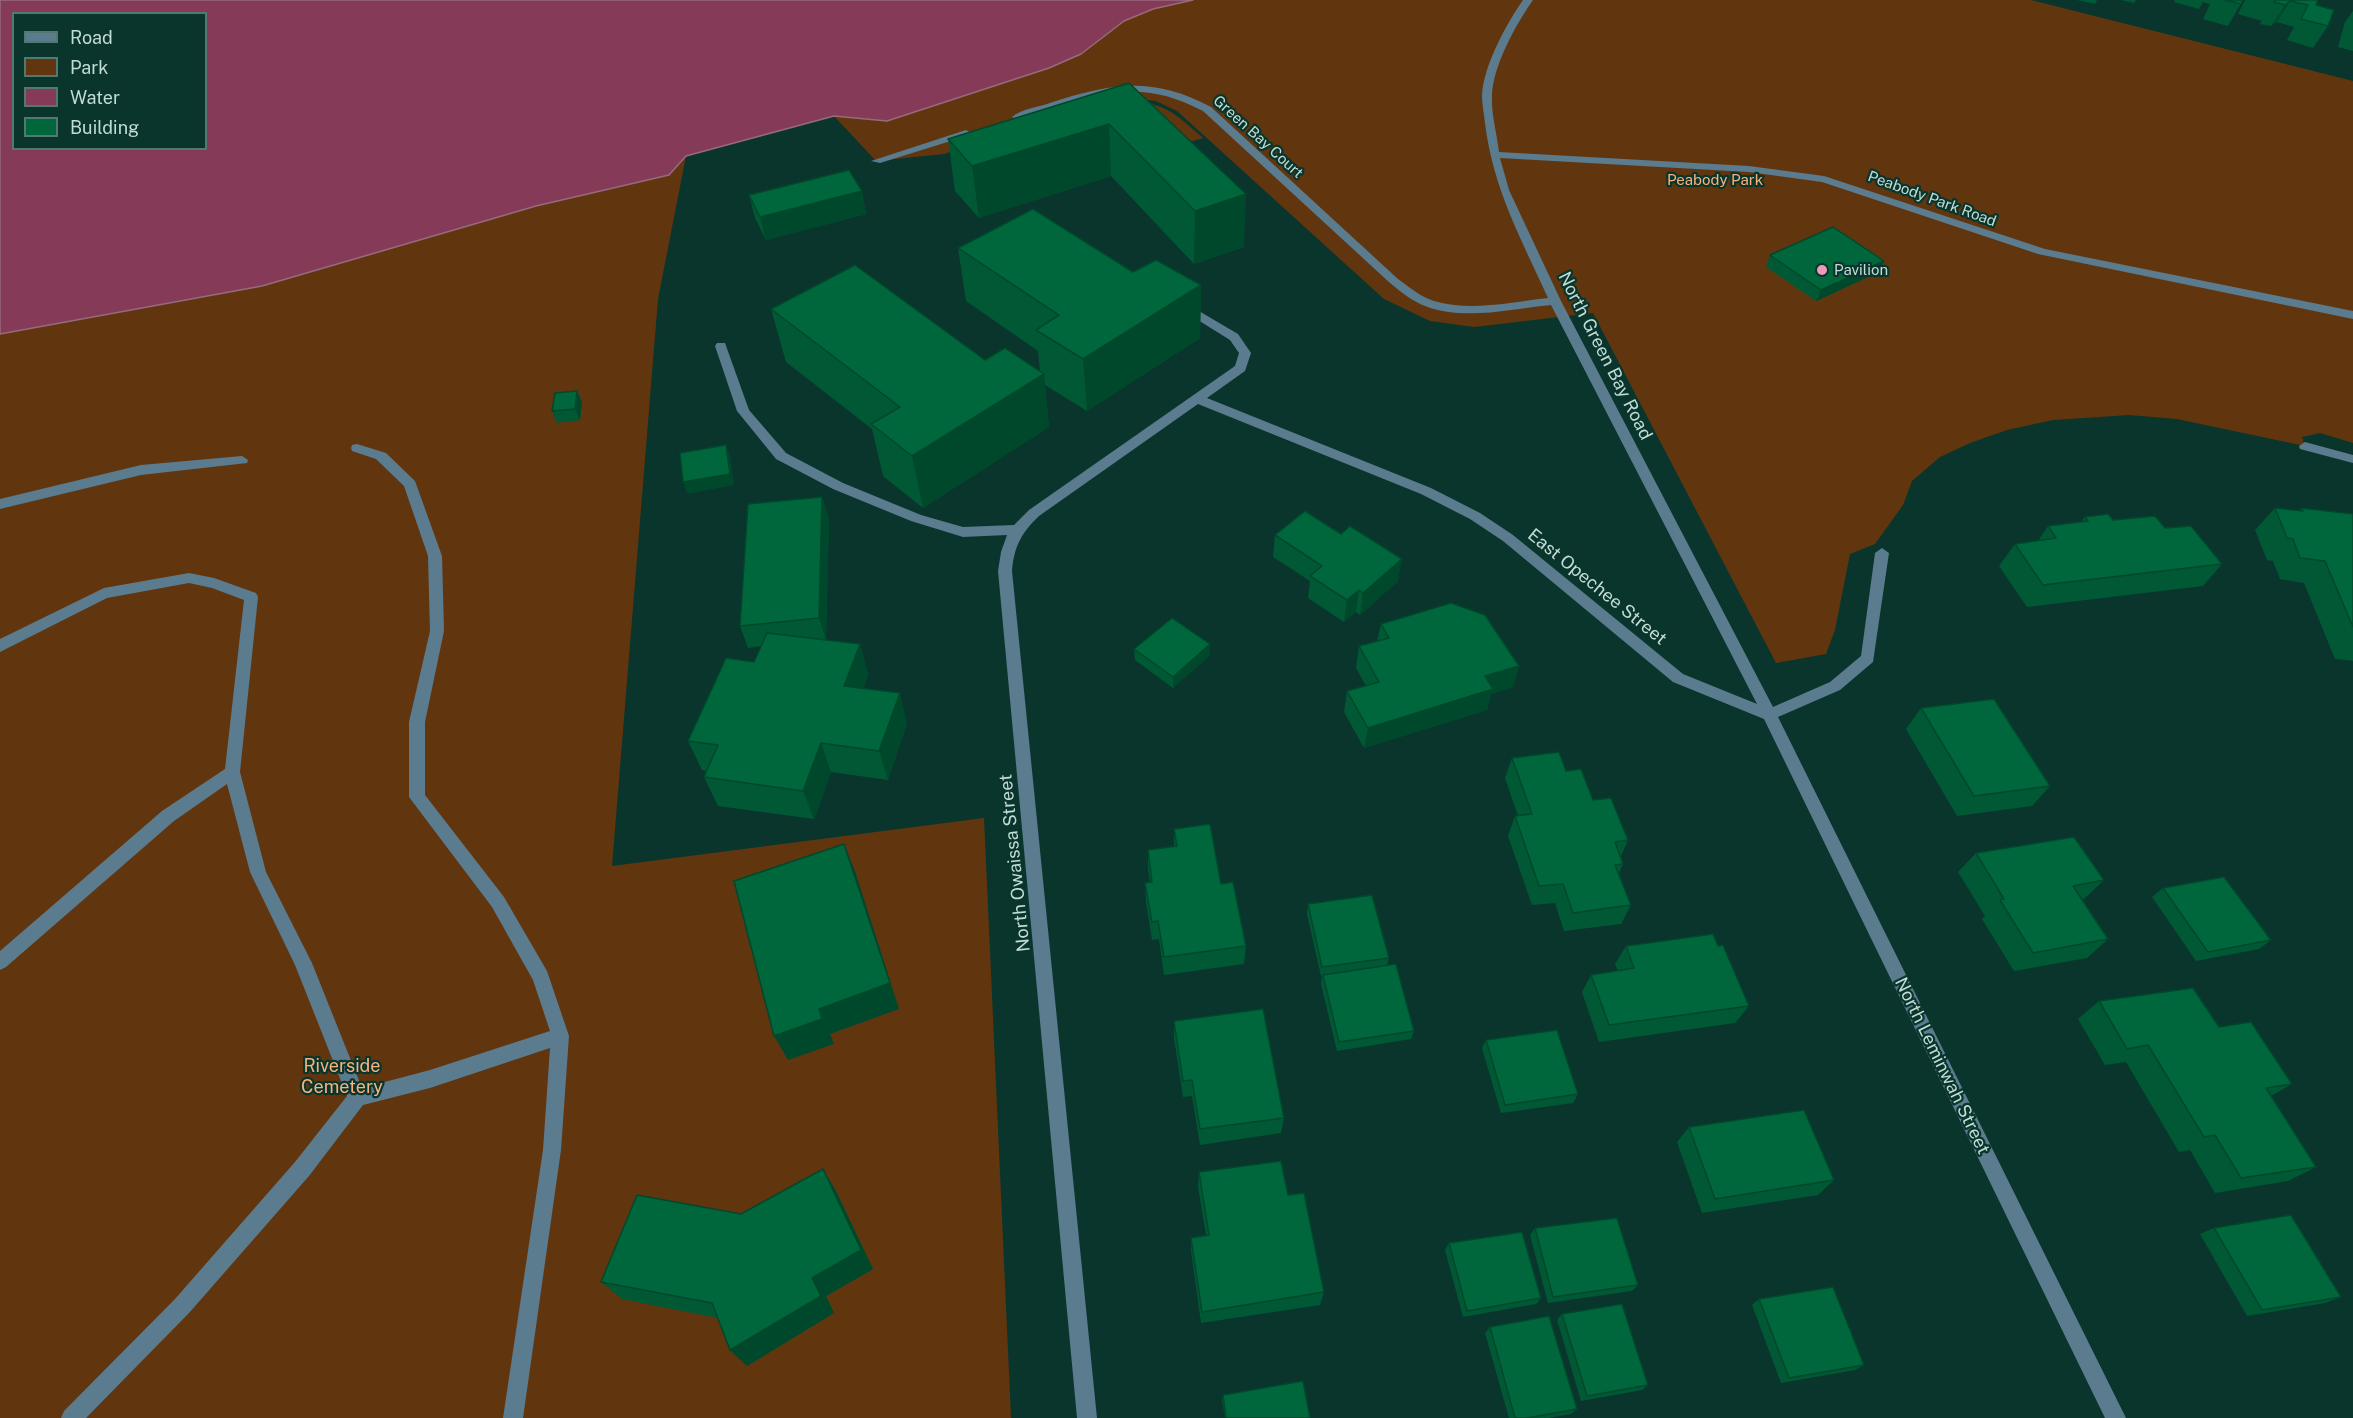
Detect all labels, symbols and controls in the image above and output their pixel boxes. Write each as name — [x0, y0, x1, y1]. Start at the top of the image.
legend — [12, 12, 207, 150]
text: Road — [70, 27, 113, 48]
text: Park — [70, 57, 108, 78]
text: Water — [70, 87, 120, 108]
street label: Green Bay Court — [1209, 92, 1307, 182]
text: Building — [70, 117, 139, 138]
street label: Peabody Park Road — [1865, 167, 1999, 231]
park label: Peabody Park — [1667, 171, 1763, 189]
place label: Pavilion — [1834, 261, 1888, 279]
marker: Pavilion — [1815, 263, 1829, 277]
street label: North Green Bay Road — [1553, 268, 1657, 444]
street label: East Opechee Street — [1523, 524, 1671, 650]
street label: North Owaissa Street — [995, 773, 1035, 953]
street label: North Leminwah Street — [1890, 974, 1994, 1158]
park label: Riverside Cemetery — [301, 1055, 383, 1098]

